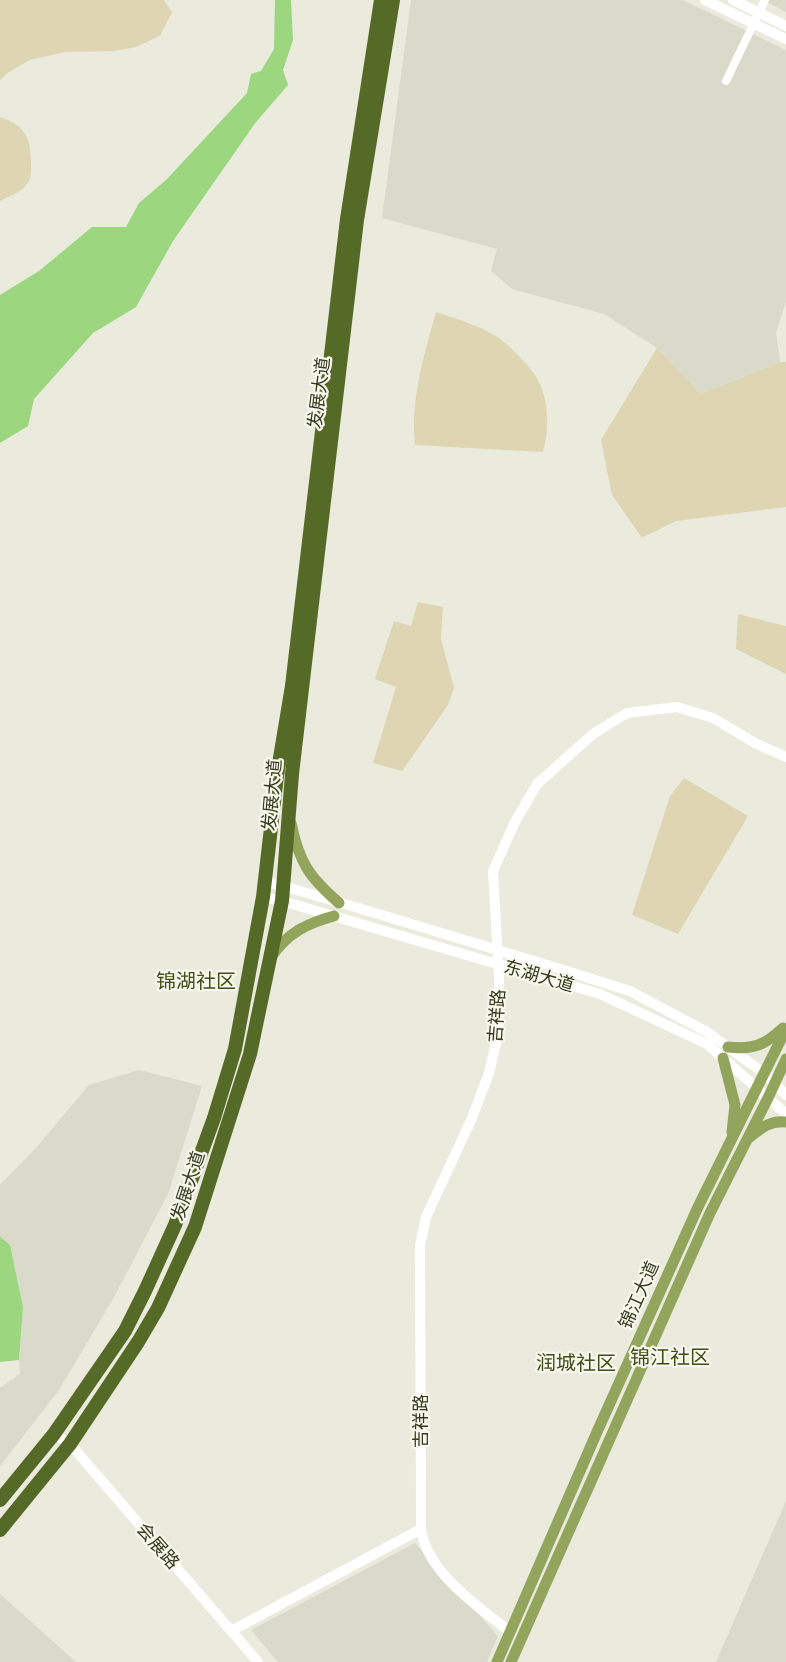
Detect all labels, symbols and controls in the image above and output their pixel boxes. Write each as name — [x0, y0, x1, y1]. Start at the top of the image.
street label: 发展大道 — [303, 356, 333, 430]
street label: 发展大道 — [257, 758, 285, 832]
street label: 东湖大道 — [502, 955, 577, 996]
district label: 锦湖社区 — [156, 968, 236, 992]
street label: 吉祥路 — [483, 988, 509, 1044]
street label: 发展大道 — [165, 1148, 209, 1223]
street label: 锦江大道 — [613, 1257, 663, 1332]
district label: 锦江社区 — [630, 1344, 710, 1368]
district label: 润城社区 — [536, 1350, 616, 1374]
street label: 吉祥路 — [409, 1394, 431, 1448]
street label: 会展路 — [133, 1518, 185, 1573]

